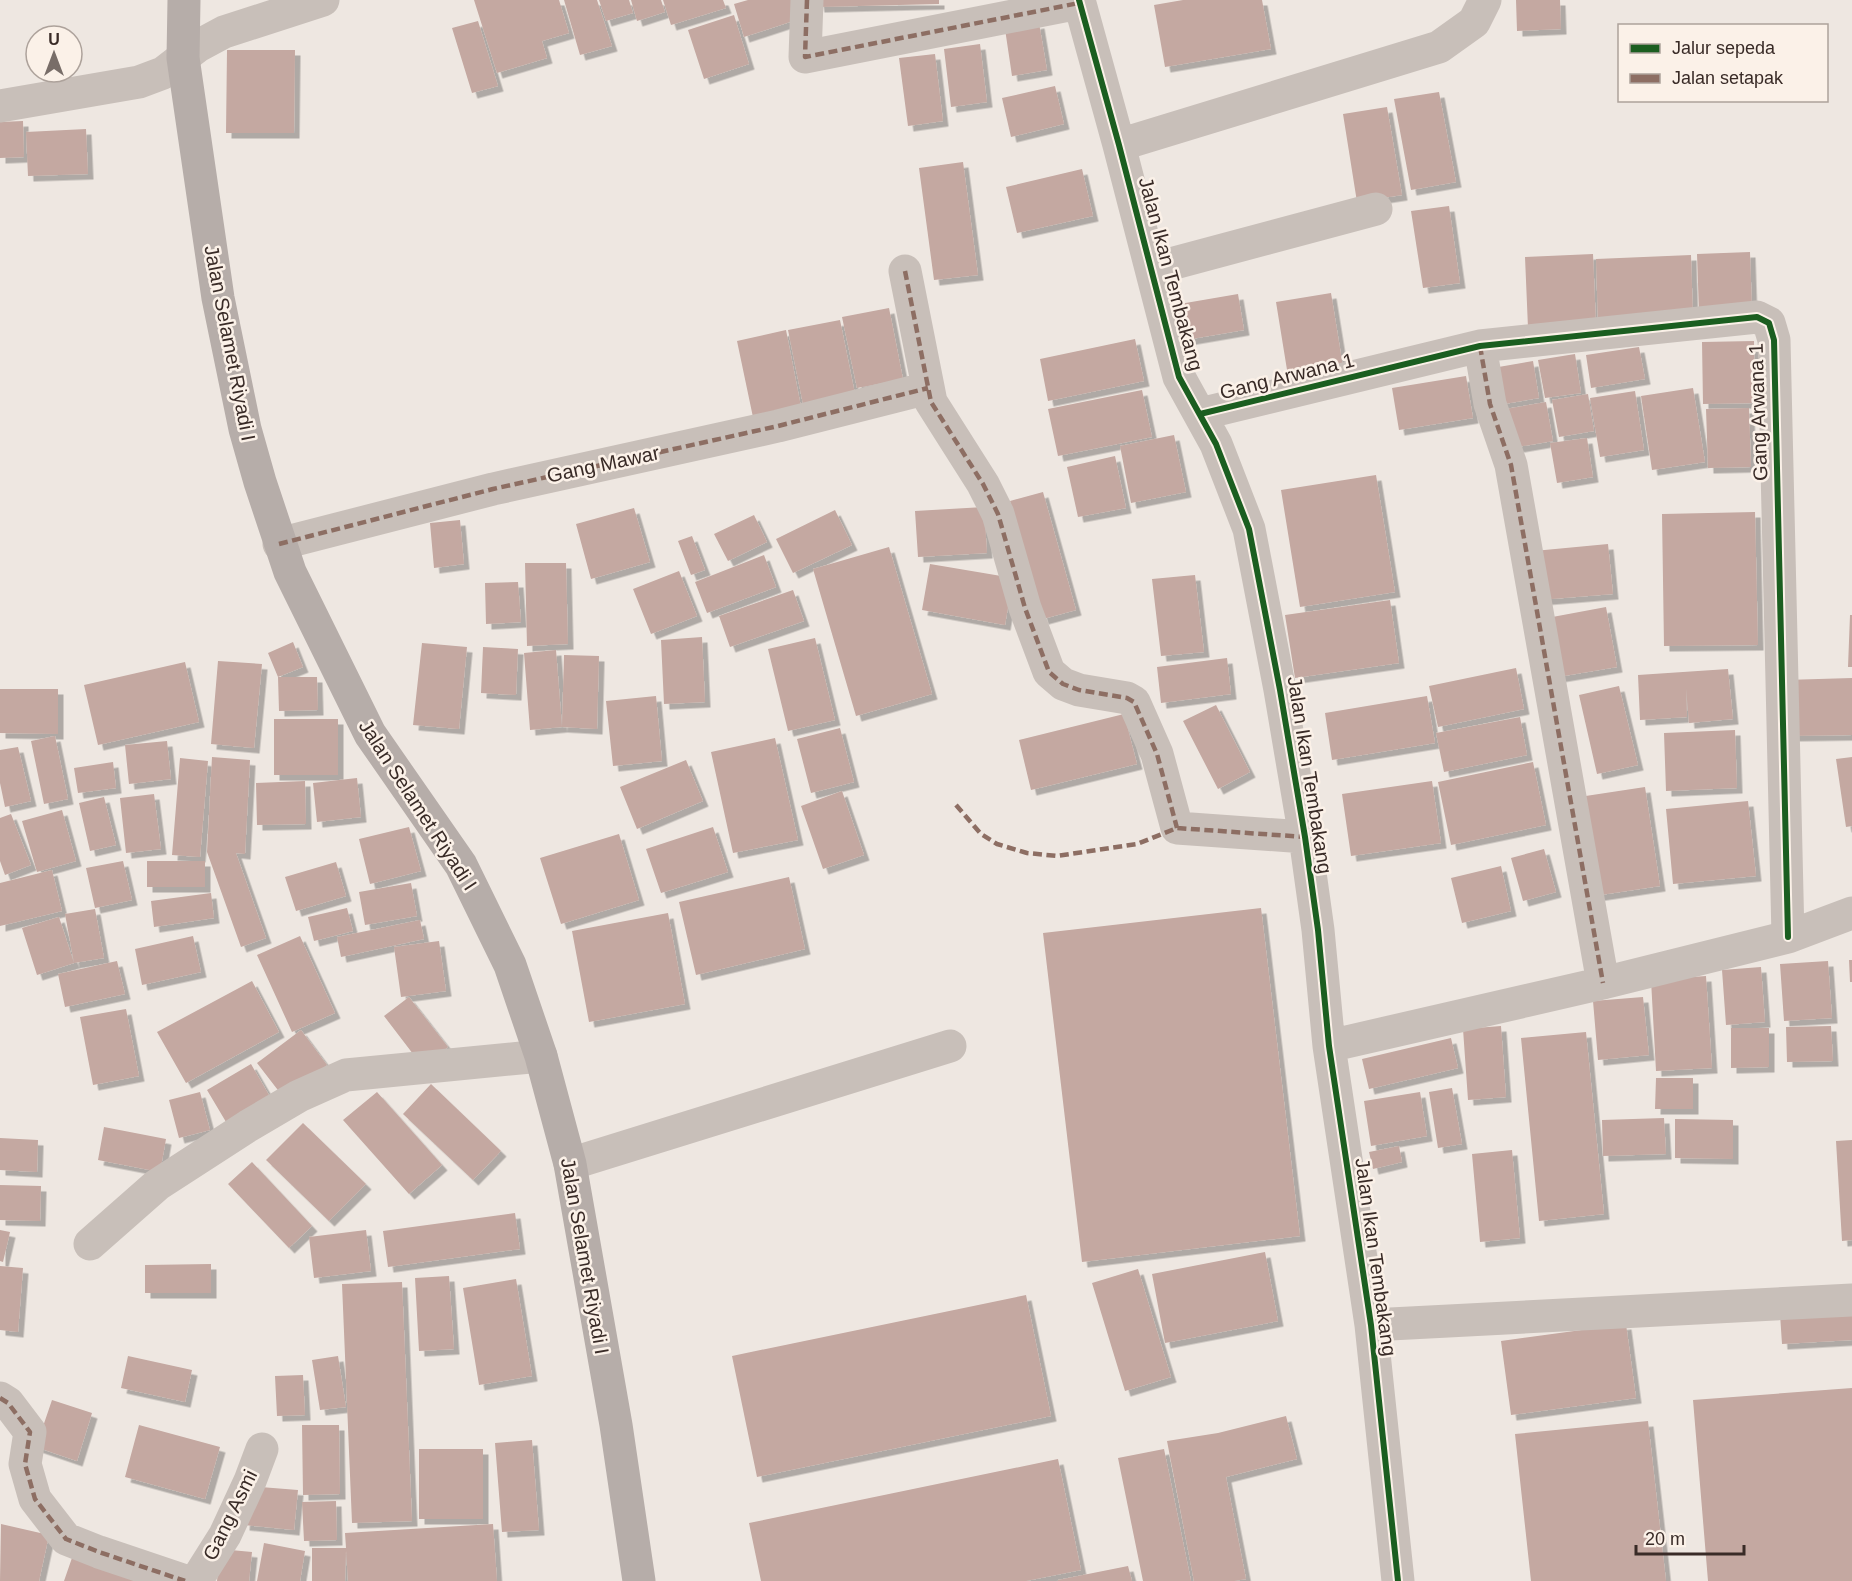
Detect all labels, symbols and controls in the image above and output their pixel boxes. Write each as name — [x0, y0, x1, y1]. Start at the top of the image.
north arrow — [24, 24, 84, 84]
legend — [1618, 24, 1828, 102]
text: U — [48, 31, 60, 48]
text: Jalur sepeda — [1672, 38, 1776, 58]
text: Jalan setapak — [1672, 68, 1784, 88]
street label: Jalan Ikan Tembakang — [1135, 175, 1207, 373]
street label: Jalan Selamet Riyadi I — [200, 243, 260, 443]
street label: Gang Arwana 1 — [1745, 343, 1771, 481]
street label: Gang Arwana 1 — [1217, 349, 1357, 403]
street label: Gang Mawar — [545, 441, 662, 487]
street label: Jalan Ikan Tembakang — [1284, 675, 1336, 875]
street label: Jalan Selamet Riyadi I — [355, 716, 481, 894]
street label: Jalan Selamet Riyadi I — [557, 1156, 613, 1356]
street label: Jalan Ikan Tembakang — [1351, 1157, 1401, 1357]
street label: Gang Asmi — [199, 1466, 261, 1564]
scale bar — [1636, 1518, 1744, 1556]
text: 20 m — [1645, 1529, 1685, 1549]

